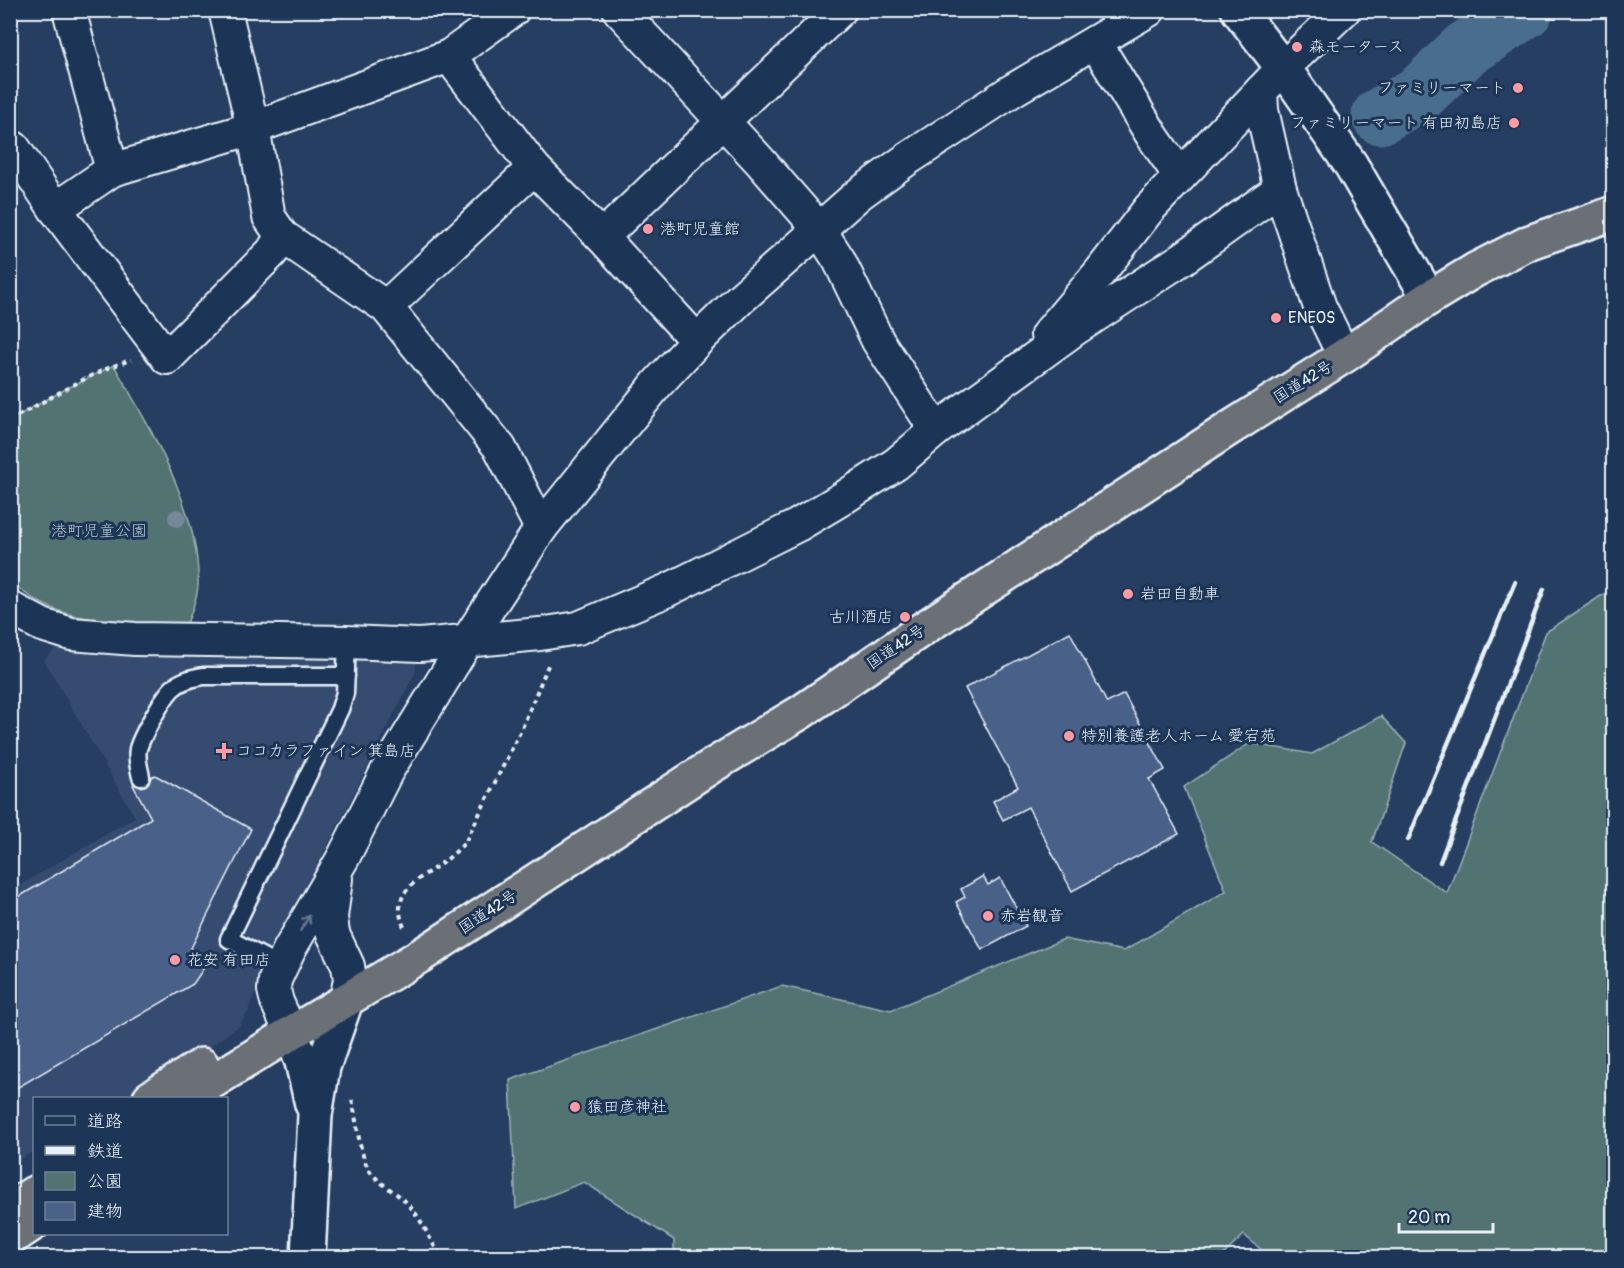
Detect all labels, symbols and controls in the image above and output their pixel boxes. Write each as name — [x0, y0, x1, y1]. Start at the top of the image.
place label: 森モータース — [1309, 37, 1404, 57]
marker: 森モータース — [1290, 40, 1304, 54]
place label: ファミリーマート — [1378, 78, 1506, 98]
marker: ファミリーマート — [1511, 81, 1525, 95]
place label: ファミリーマート 有田初島店 — [1290, 113, 1502, 133]
marker: ファミリーマート 有田初島店 — [1507, 116, 1521, 130]
place label: 港町児童館 — [660, 219, 740, 239]
marker: 港町児童館 — [641, 222, 655, 236]
place label: ENEOS — [1288, 308, 1335, 328]
marker: ENEOS — [1269, 311, 1283, 325]
street label: 国道42号 — [1270, 356, 1336, 408]
park label: 港町児童公園 — [51, 521, 147, 541]
place label: 岩田自動車 — [1140, 584, 1220, 604]
marker: 岩田自動車 — [1121, 587, 1135, 601]
place label: 古川酒店 — [829, 607, 893, 627]
marker: 古川酒店 — [898, 610, 912, 624]
street label: 国道42号 — [863, 620, 929, 674]
place label: 特別養護老人ホーム 愛宕苑 — [1081, 726, 1276, 746]
marker: 特別養護老人ホーム 愛宕苑 — [1062, 729, 1076, 743]
place label: ココカラファイン 箕島店 — [236, 741, 415, 761]
marker: ココカラファイン 箕島店 — [217, 744, 231, 758]
street label: 国道42号 — [455, 886, 521, 938]
place label: 赤岩観音 — [1000, 906, 1064, 926]
marker: 赤岩観音 — [981, 909, 995, 923]
one-way arrow — [300, 915, 312, 932]
place label: 花安 有田店 — [187, 950, 270, 970]
marker: 花安 有田店 — [168, 953, 182, 967]
legend — [33, 1097, 228, 1235]
place label: 猿田彦神社 — [587, 1097, 667, 1117]
marker: 猿田彦神社 — [568, 1100, 582, 1114]
text: 道路 — [87, 1110, 123, 1133]
text: 鉄道 — [87, 1140, 123, 1163]
text: 公園 — [87, 1170, 123, 1193]
scale bar — [1399, 1196, 1494, 1234]
text: 建物 — [87, 1200, 123, 1223]
text: 20 m — [1408, 1206, 1450, 1229]

